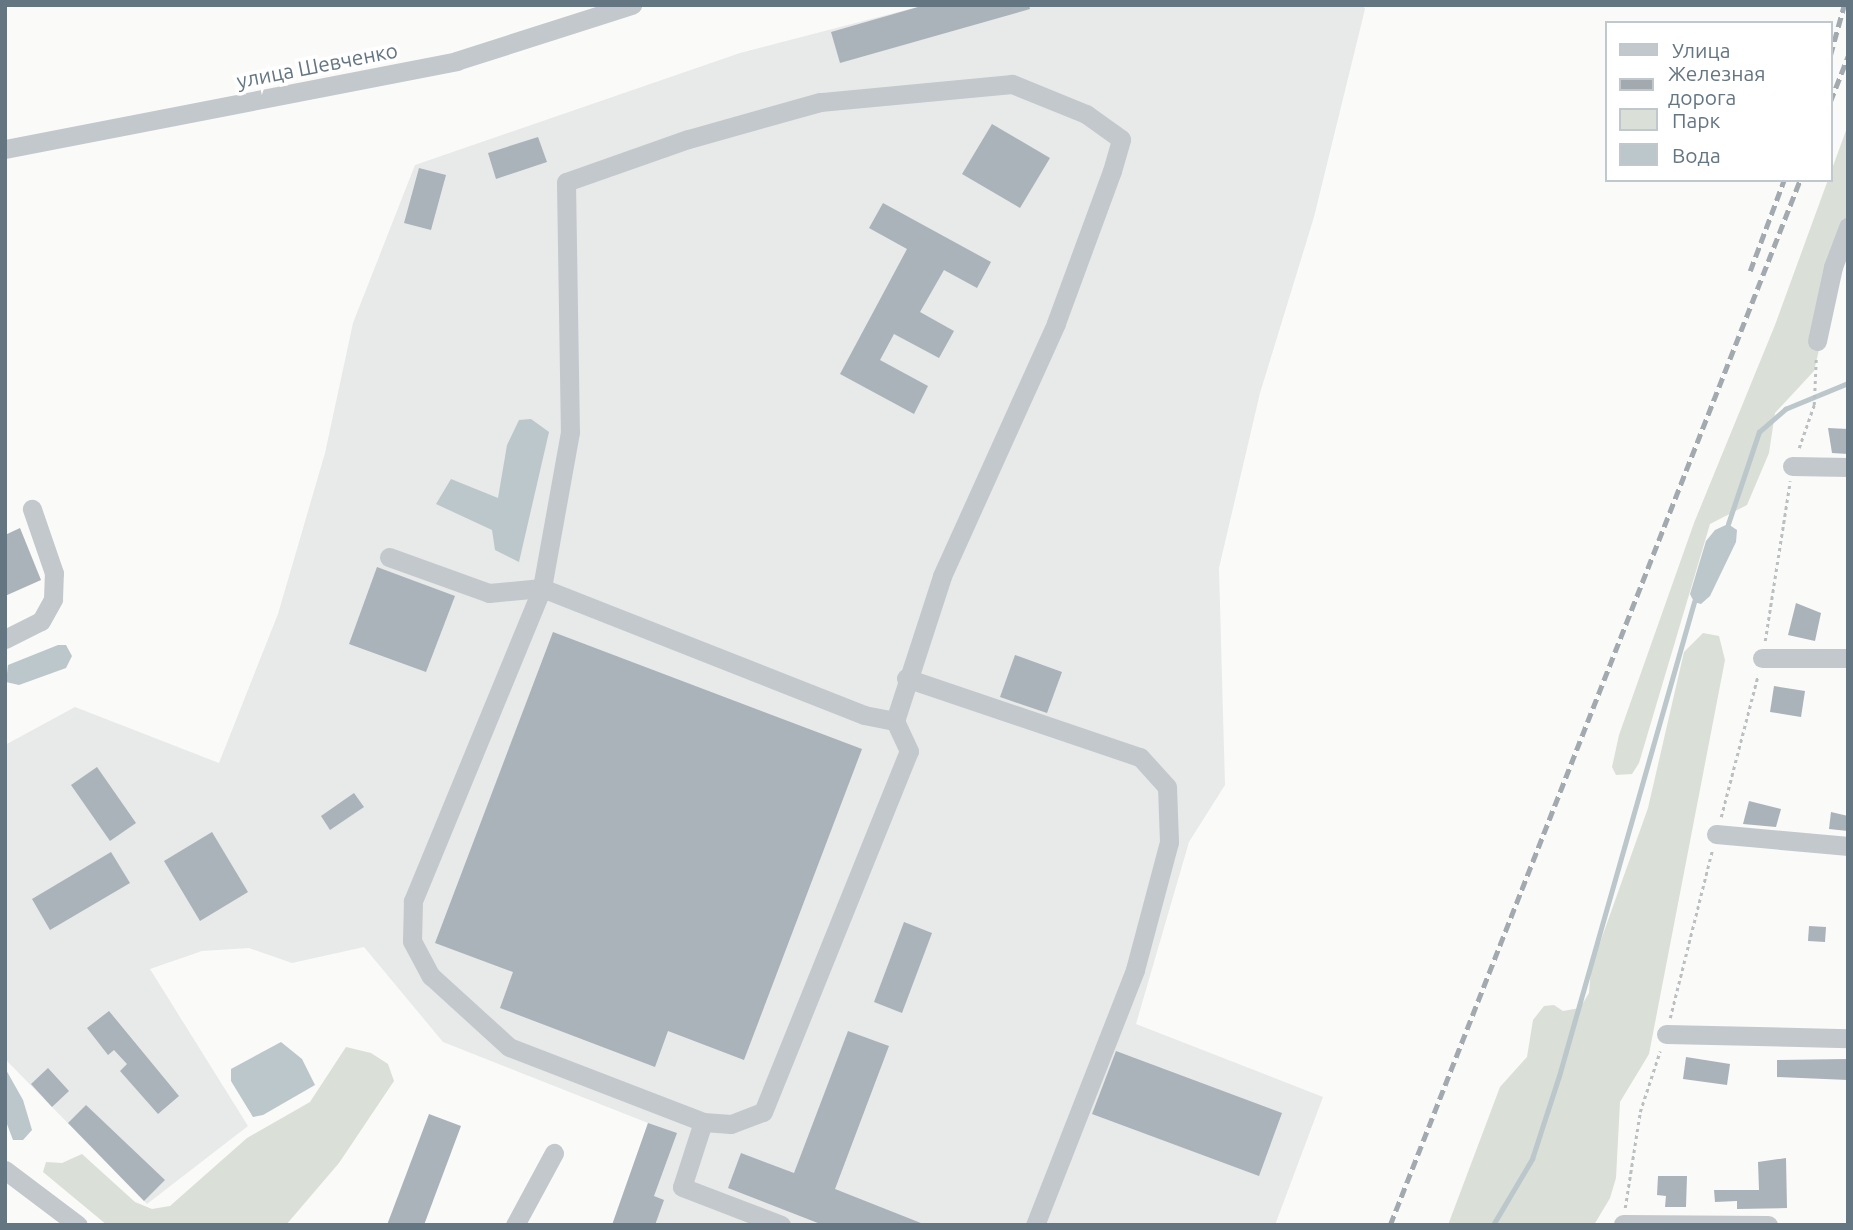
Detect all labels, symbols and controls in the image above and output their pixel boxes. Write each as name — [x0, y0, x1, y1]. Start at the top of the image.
legend — [1604, 21, 1832, 182]
street label: улица Шевченко — [234, 37, 400, 93]
text: Улица — [1672, 38, 1730, 62]
text: Железная дорога — [1668, 61, 1766, 109]
text: Парк — [1672, 108, 1720, 132]
text: Вода — [1672, 143, 1721, 167]

